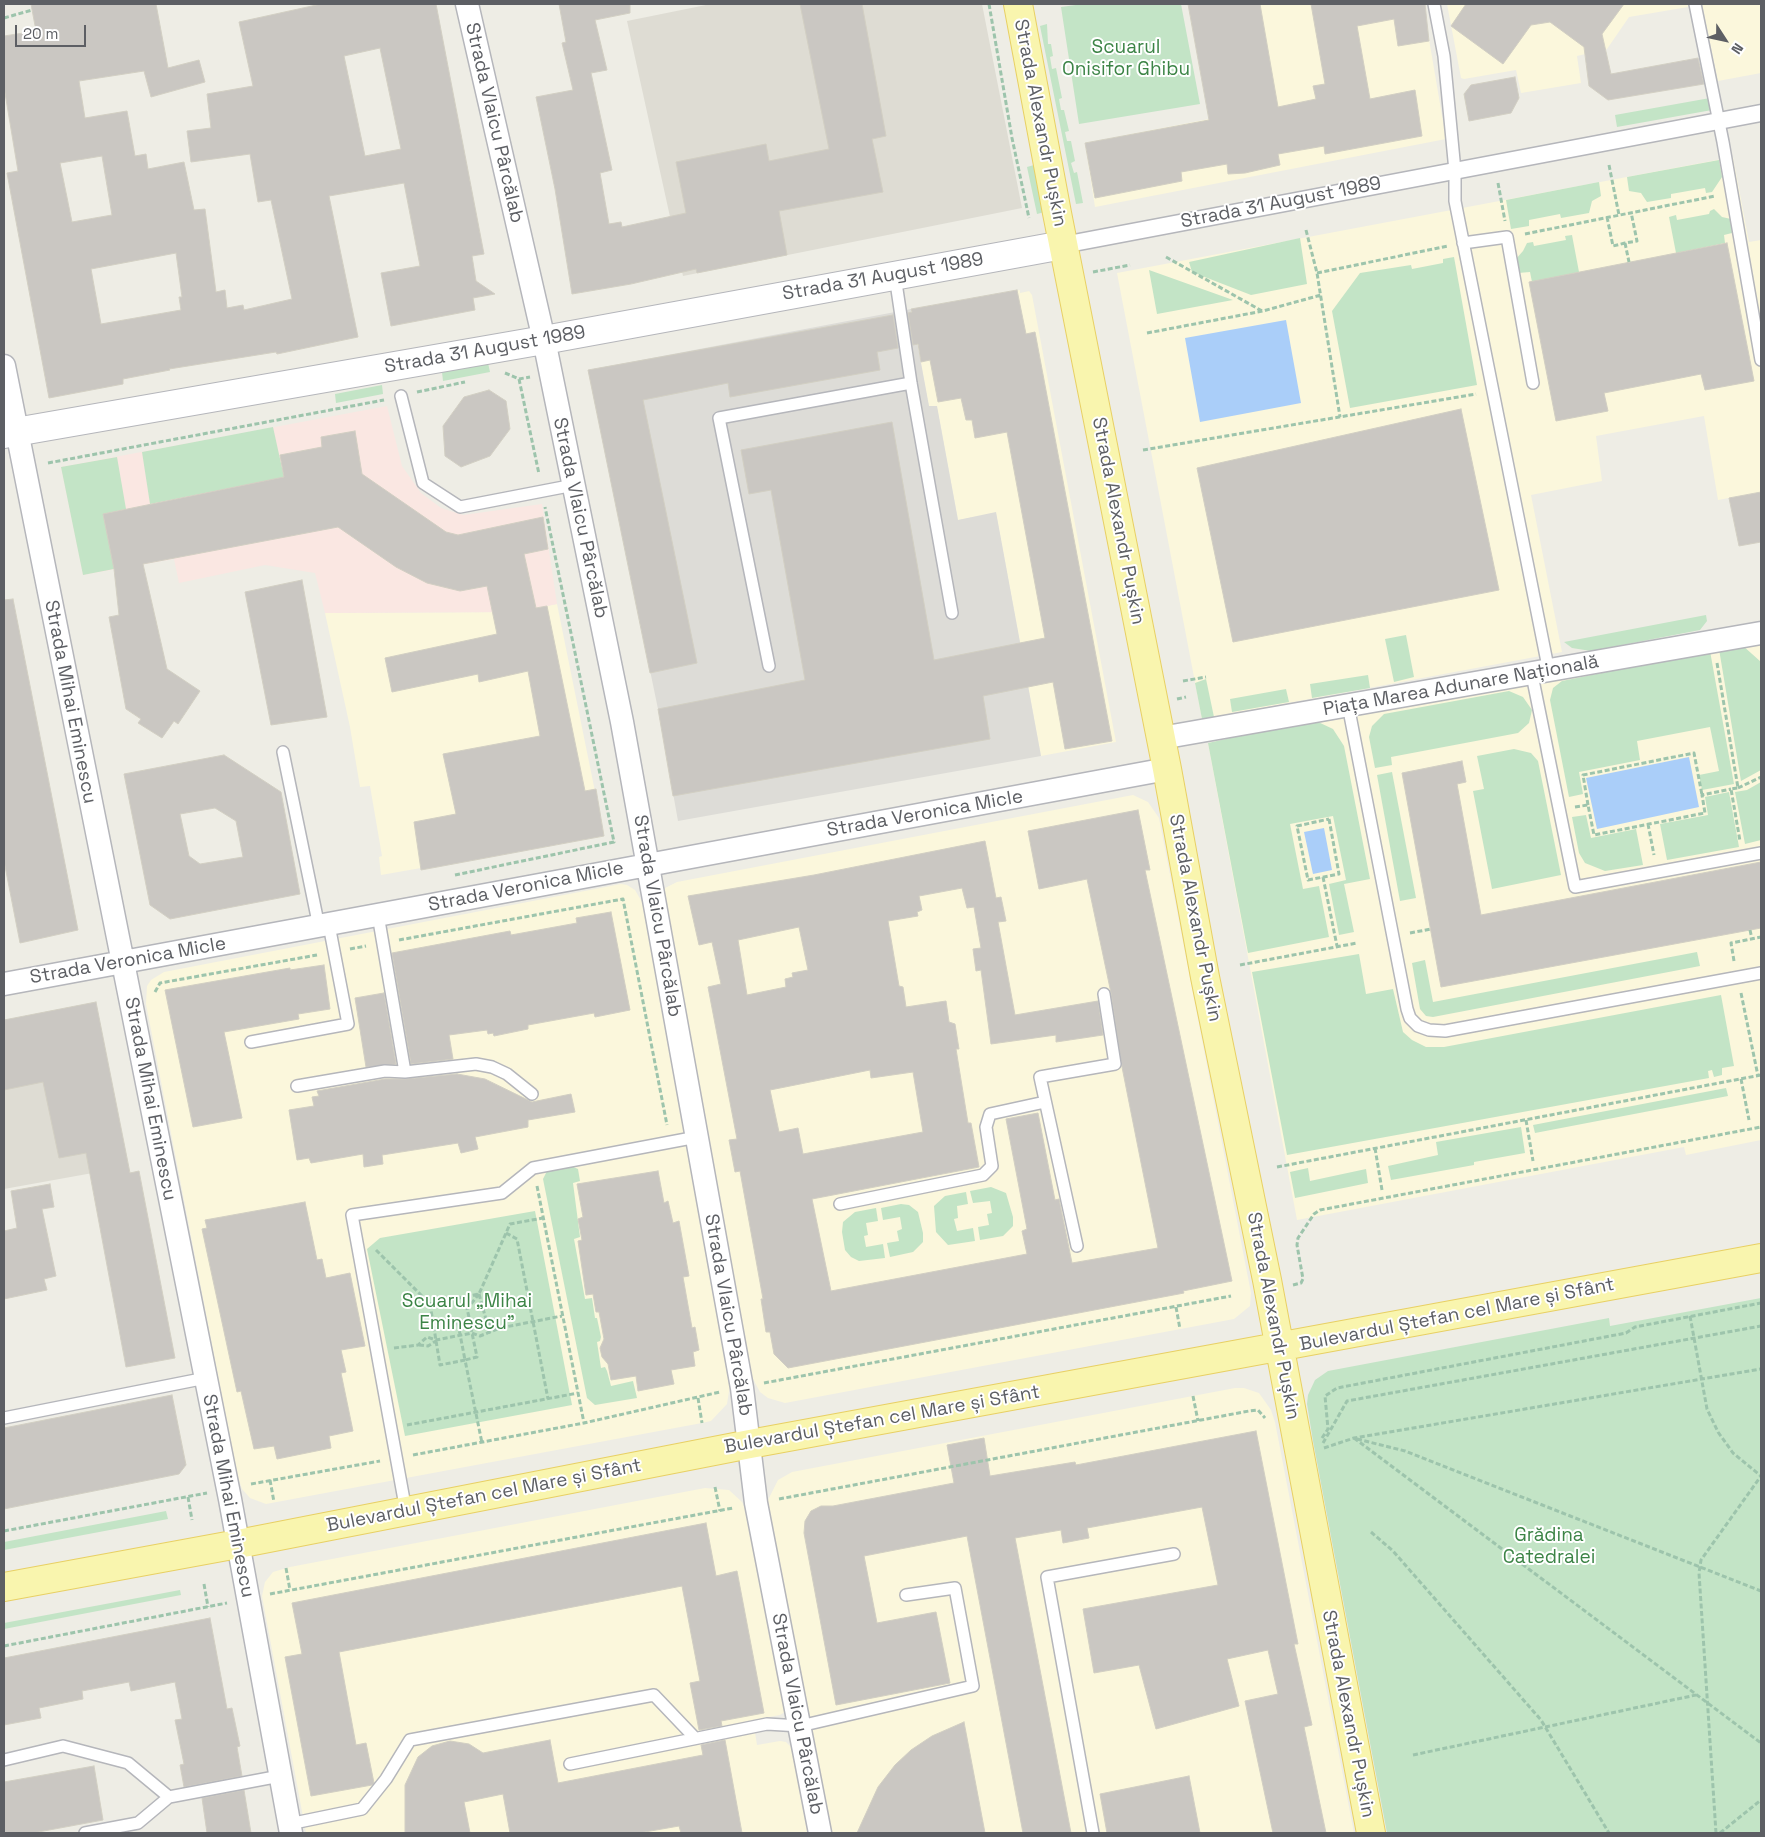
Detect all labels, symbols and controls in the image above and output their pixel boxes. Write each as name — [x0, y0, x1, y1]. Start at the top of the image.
scale bar — [18, 15, 89, 47]
north arrow — [1700, 15, 1750, 65]
street label: Strada Alexandr Pușkin — [1009, 17, 1071, 229]
street label: Strada Vlaicu Pârcălab — [460, 21, 528, 225]
text: 20 m — [23, 24, 58, 43]
park label: Scuarul Onisifor Ghibu — [1062, 37, 1190, 81]
text: N — [1727, 40, 1747, 58]
street label: Strada 31 August 1989 — [1179, 172, 1383, 234]
street label: Strada 31 August 1989 — [781, 248, 985, 306]
street label: Strada 31 August 1989 — [383, 321, 587, 379]
street label: Strada Vlaicu Pârcălab — [548, 415, 612, 621]
street label: Strada Alexandr Pușkin — [1087, 415, 1149, 627]
street label: Strada Mihai Eminescu — [39, 598, 101, 806]
street label: Piața Marea Adunare Națională — [1321, 650, 1601, 722]
street label: Strada Veronica Micle — [825, 786, 1025, 842]
street label: Strada Alexandr Pușkin — [1164, 812, 1226, 1024]
street label: Strada Vlaicu Pârcălab — [628, 813, 686, 1019]
street label: Strada Veronica Micle — [426, 857, 626, 917]
street label: Strada Veronica Micle — [28, 933, 228, 989]
street label: Strada Mihai Eminescu — [119, 995, 181, 1203]
street label: Strada Alexandr Pușkin — [1242, 1210, 1304, 1422]
street label: Strada Vlaicu Pârcălab — [699, 1212, 757, 1418]
street label: Bulevardul Ștefan cel Mare și Sfânt — [1298, 1273, 1616, 1357]
park label: Scuarul „Mihai Eminescu” — [402, 1291, 532, 1335]
street label: Bulevardul Ștefan cel Mare și Sfânt — [722, 1381, 1042, 1459]
street label: Strada Mihai Eminescu — [197, 1392, 259, 1600]
street label: Bulevardul Ștefan cel Mare și Sfânt — [325, 1454, 643, 1538]
park label: Grădina Catedralei — [1503, 1525, 1595, 1569]
street label: Strada Alexandr Pușkin — [1317, 1608, 1379, 1820]
street label: Strada Vlaicu Pârcălab — [766, 1611, 828, 1817]

